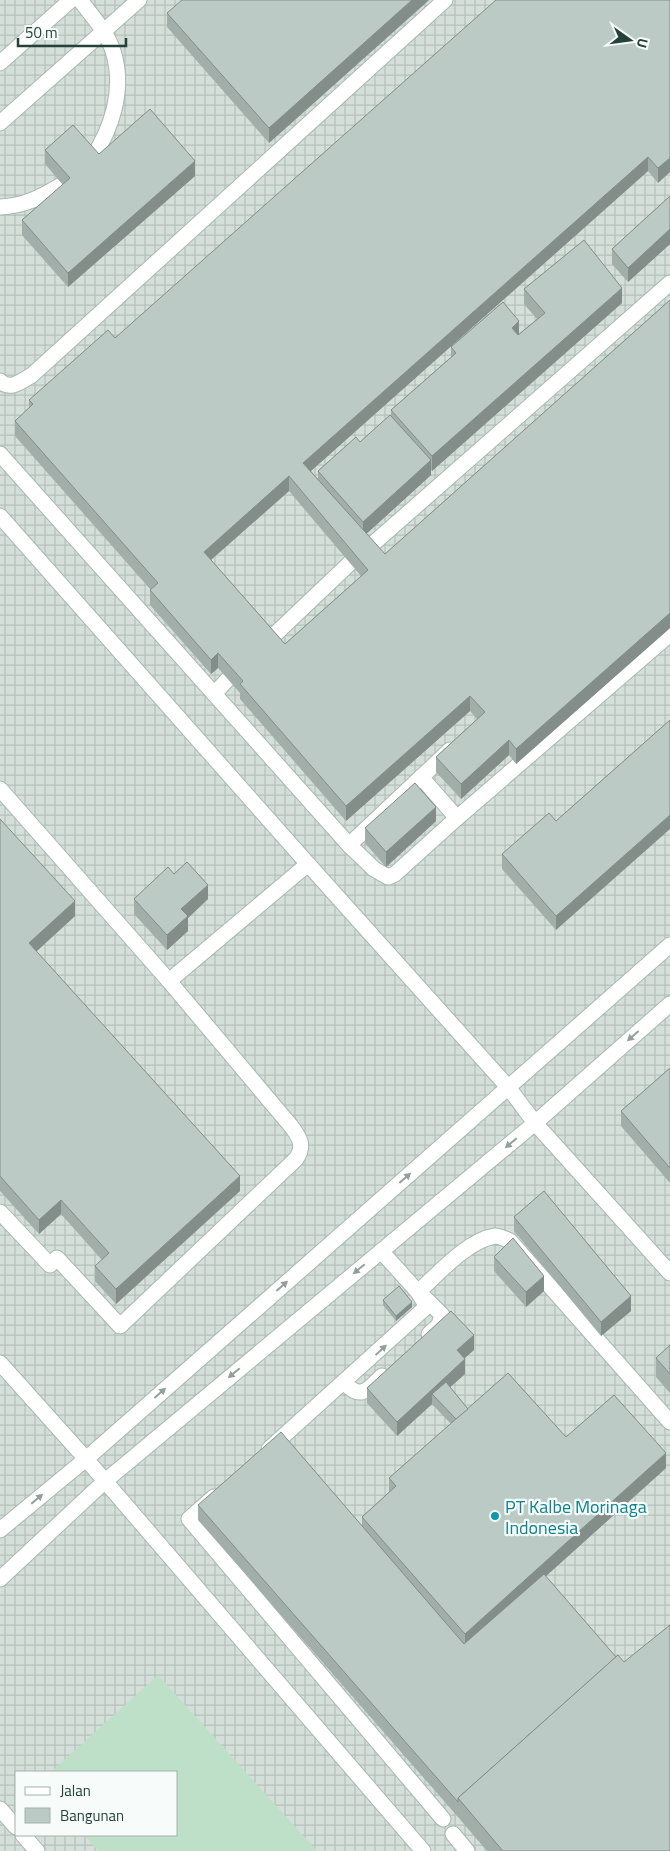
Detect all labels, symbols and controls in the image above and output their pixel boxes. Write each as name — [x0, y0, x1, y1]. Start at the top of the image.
scale bar — [18, 15, 125, 47]
north arrow — [605, 15, 655, 65]
text: 50 m — [25, 21, 58, 44]
text: U — [632, 36, 654, 50]
one-way arrow — [628, 1030, 640, 1042]
one-way arrow — [505, 1137, 518, 1148]
one-way arrow — [398, 1173, 411, 1184]
one-way arrow — [353, 1263, 365, 1274]
one-way arrow — [276, 1280, 288, 1292]
one-way arrow — [375, 1344, 387, 1356]
one-way arrow — [228, 1368, 241, 1379]
one-way arrow — [154, 1387, 166, 1399]
place label: PT Kalbe Morinaga Indonesia — [505, 1493, 647, 1541]
one-way arrow — [31, 1494, 44, 1505]
marker: PT Kalbe Morinaga Indonesia — [489, 1510, 501, 1522]
legend — [15, 1771, 178, 1836]
text: Jalan — [60, 1779, 91, 1802]
text: Bangunan — [60, 1804, 124, 1827]

